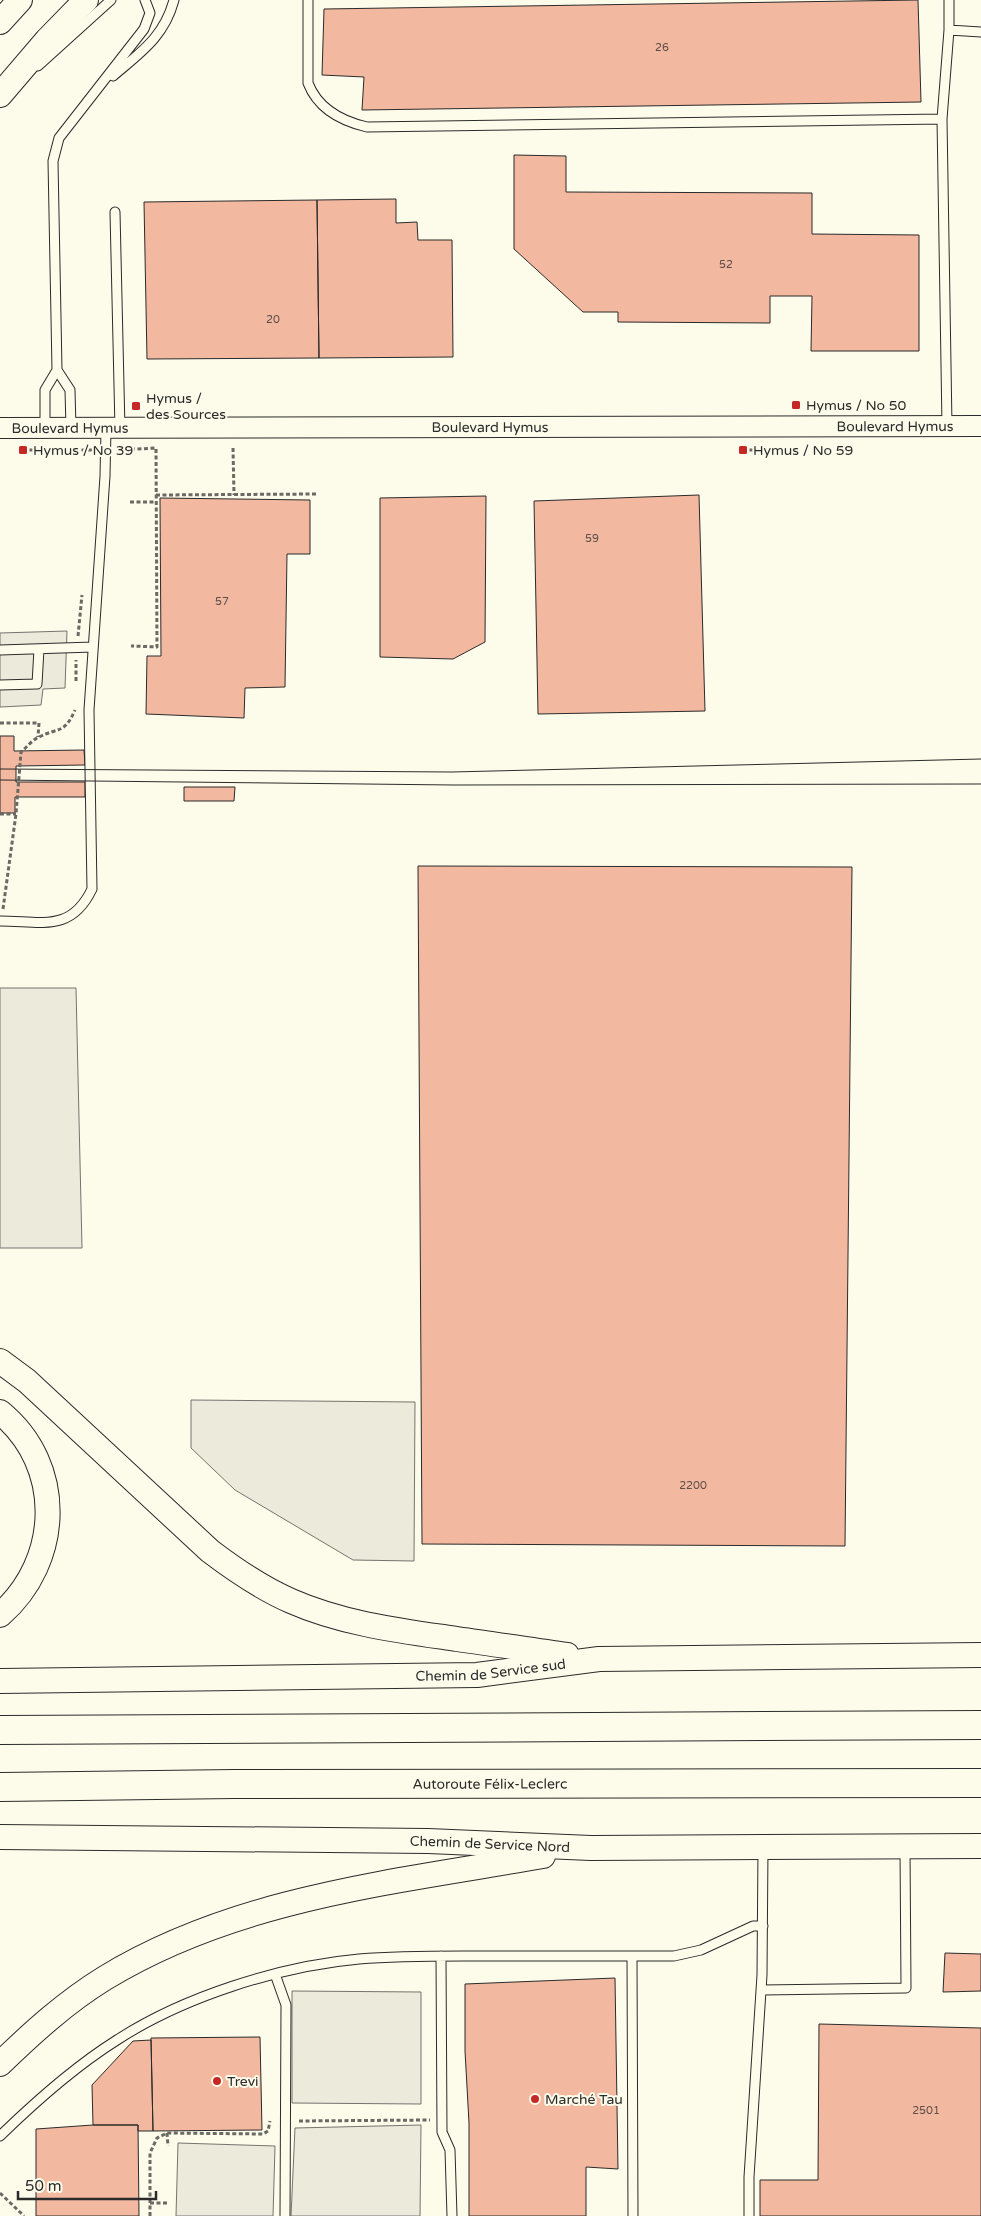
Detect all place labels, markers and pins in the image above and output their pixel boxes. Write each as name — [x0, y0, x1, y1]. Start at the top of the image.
place label: Hymus / des Sources — [146, 390, 226, 423]
place label: Hymus / No 50 — [806, 397, 906, 414]
marker: Hymus / No 50 — [790, 399, 802, 411]
marker: Hymus / des Sources — [130, 400, 142, 412]
place label: Hymus / No 39 — [33, 442, 133, 459]
place label: Hymus / No 59 — [753, 442, 853, 459]
marker: Hymus / No 39 — [17, 444, 29, 456]
marker: Hymus / No 59 — [737, 444, 749, 456]
place label: Trevi — [227, 2073, 259, 2090]
marker: Trevi — [211, 2075, 223, 2087]
place label: Marché Tau — [545, 2091, 623, 2108]
marker: Marché Tau — [529, 2093, 541, 2105]

